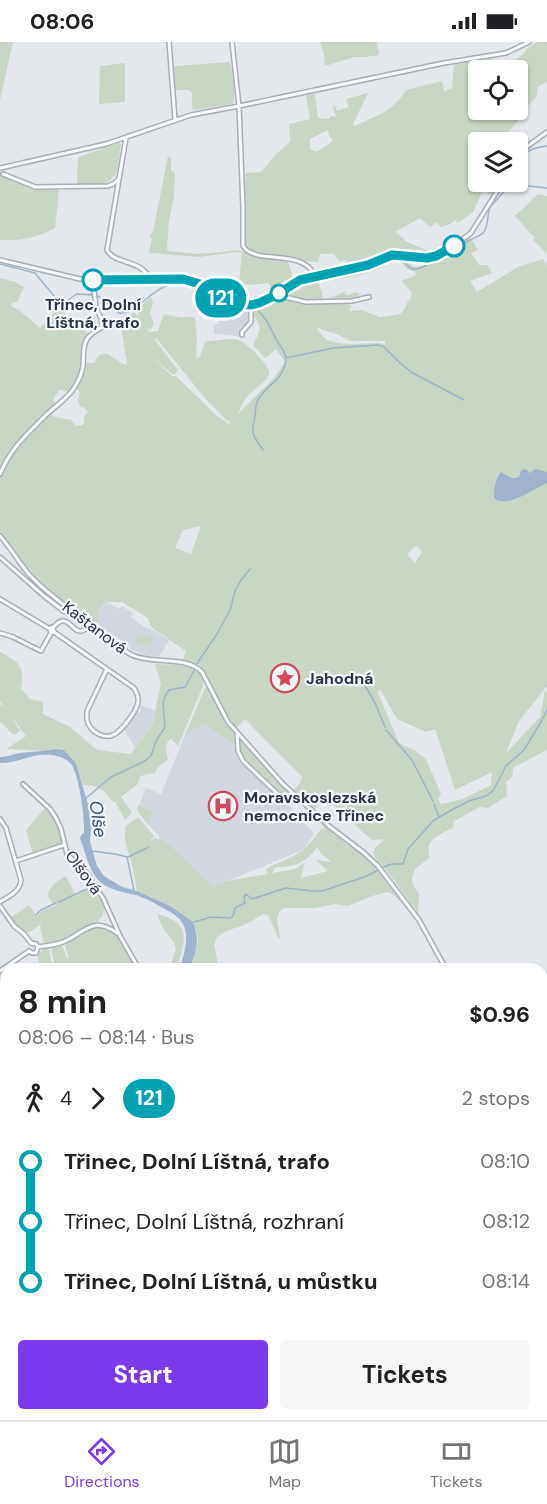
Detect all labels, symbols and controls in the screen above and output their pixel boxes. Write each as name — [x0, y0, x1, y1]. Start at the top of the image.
text: 08:06 — [30, 7, 94, 36]
map controls — [468, 60, 528, 192]
button: locate — [468, 60, 528, 120]
button: layers — [468, 132, 528, 192]
unlabelled marker — [443, 235, 465, 257]
marker: Třinec, Dolní Líštná, trafo — [82, 269, 104, 291]
line badge: 121 — [186, 278, 256, 318]
text: 121 — [207, 284, 235, 312]
unlabelled marker — [270, 284, 288, 302]
place label: Třinec, Dolní Líštná, trafo — [45, 294, 142, 333]
street label: Kaštanová — [58, 596, 131, 658]
place icon: Jahodná — [269, 662, 301, 694]
place label: Jahodná — [306, 668, 373, 689]
place label: Moravskoslezská nemocnice Třinec — [244, 787, 384, 826]
hospital icon: Moravskoslezská nemocnice Třinec — [207, 790, 239, 822]
water label: Olše — [84, 799, 112, 839]
street label: Olšová — [60, 846, 107, 899]
text: 8 min — [18, 980, 107, 1023]
text: $0.96 — [469, 1000, 530, 1029]
text: 08:06 – 08:14 · Bus — [18, 1024, 195, 1050]
icon: walk — [18, 1082, 51, 1115]
icon: forward — [81, 1082, 114, 1115]
text: 121 — [135, 1084, 163, 1112]
text: 4 — [60, 1085, 72, 1111]
text: 2 stops — [462, 1085, 530, 1111]
text: Třinec, Dolní Líštná, trafo — [64, 1147, 330, 1176]
text: 08:10 — [480, 1148, 530, 1174]
text: Třinec, Dolní Líštná, rozhraní — [64, 1207, 344, 1236]
text: 08:12 — [482, 1208, 530, 1234]
text: Třinec, Dolní Líštná, u můstku — [64, 1267, 378, 1296]
text: 08:14 — [482, 1268, 530, 1294]
button: Start — [18, 1340, 268, 1409]
button: Tickets — [280, 1340, 530, 1409]
tab: Directions — [64, 1435, 140, 1492]
tab: Map — [268, 1435, 301, 1492]
tab: Tickets — [430, 1435, 483, 1492]

